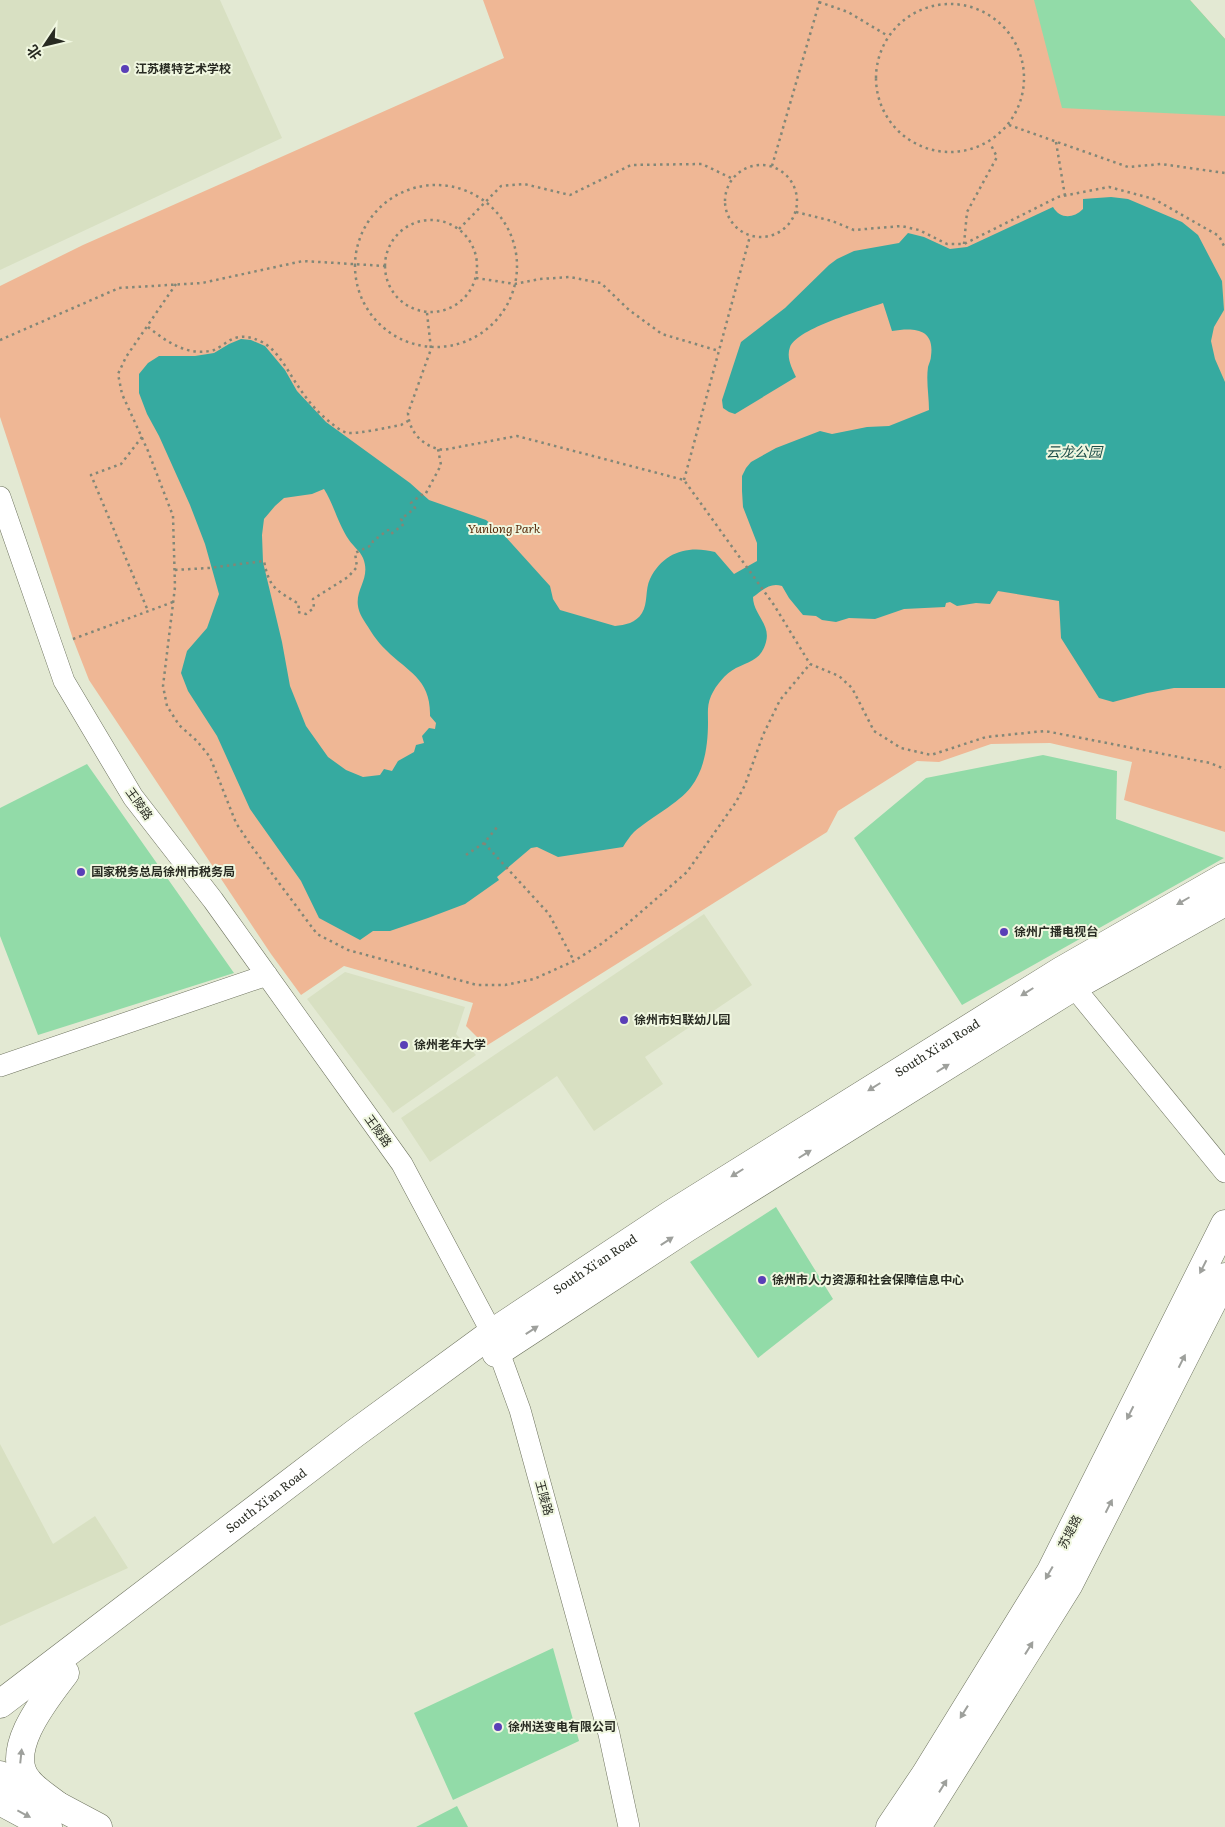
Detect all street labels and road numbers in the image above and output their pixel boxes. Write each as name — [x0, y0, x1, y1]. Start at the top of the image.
street label: 王陵路 — [122, 784, 158, 823]
street label: South Xi'an Road — [891, 1014, 983, 1081]
street label: 王陵路 — [361, 1111, 397, 1150]
street label: South Xi'an Road — [549, 1229, 641, 1298]
street label: South Xi'an Road — [222, 1463, 310, 1537]
street label: 王陵路 — [532, 1478, 558, 1517]
street label: 苏堤路 — [1053, 1511, 1085, 1552]

